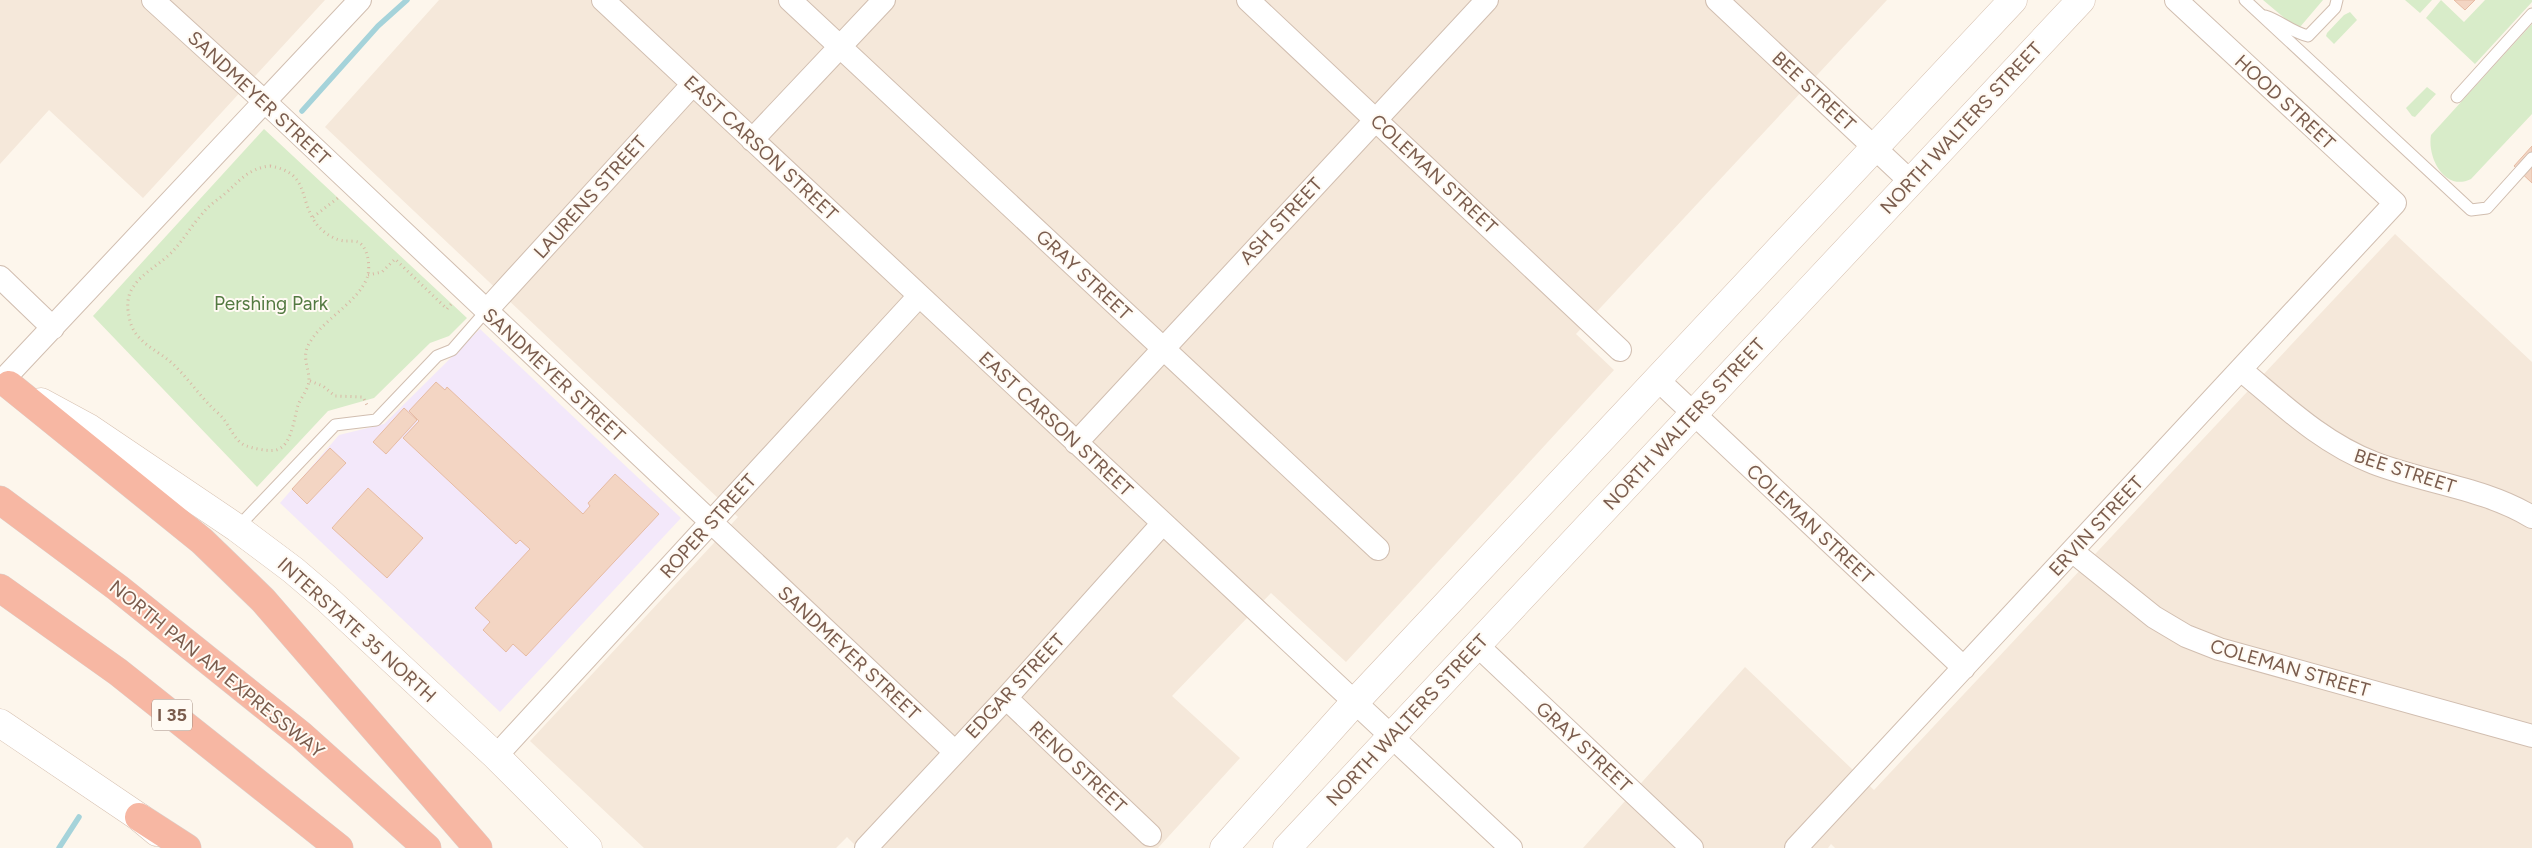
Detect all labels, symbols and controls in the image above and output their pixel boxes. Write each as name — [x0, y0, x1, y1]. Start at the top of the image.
street label: SANDMEYER STREET — [183, 26, 335, 170]
street label: NORTH WALTERS STREET — [1875, 37, 2047, 219]
street label: BEE STREET — [1767, 46, 1861, 136]
street label: HOOD STREET — [2230, 50, 2340, 155]
street label: EAST CARSON STREET — [679, 71, 843, 226]
street label: COLEMAN STREET — [1366, 109, 1503, 239]
street label: LAURENS STREET — [529, 130, 652, 263]
street label: ASH STREET — [1235, 172, 1327, 269]
street label: GRAY STREET — [1031, 225, 1137, 325]
park label: Pershing Park — [214, 292, 329, 315]
street label: SANDMEYER STREET — [478, 303, 630, 447]
street label: NORTH WALTERS STREET — [1598, 333, 1770, 515]
street label: EAST CARSON STREET — [974, 347, 1138, 502]
street label: BEE STREET — [2351, 444, 2459, 498]
street label: COLEMAN STREET — [1742, 459, 1879, 589]
street label: ROPER STREET — [655, 469, 761, 583]
street label: ERVIN STREET — [2044, 471, 2148, 581]
street label: INTERSTATE 35 NORTH — [273, 553, 441, 707]
street label: NORTH PAN AM EXPRESSWAY — [105, 575, 329, 763]
street label: SANDMEYER STREET — [773, 581, 925, 725]
street label: EDGAR STREET — [961, 628, 1070, 743]
street label: NORTH WALTERS STREET — [1321, 629, 1493, 811]
street label: COLEMAN STREET — [2208, 634, 2373, 702]
street label: GRAY STREET — [1531, 697, 1637, 797]
road number: I 35 — [152, 700, 192, 730]
street label: RENO STREET — [1025, 716, 1132, 818]

